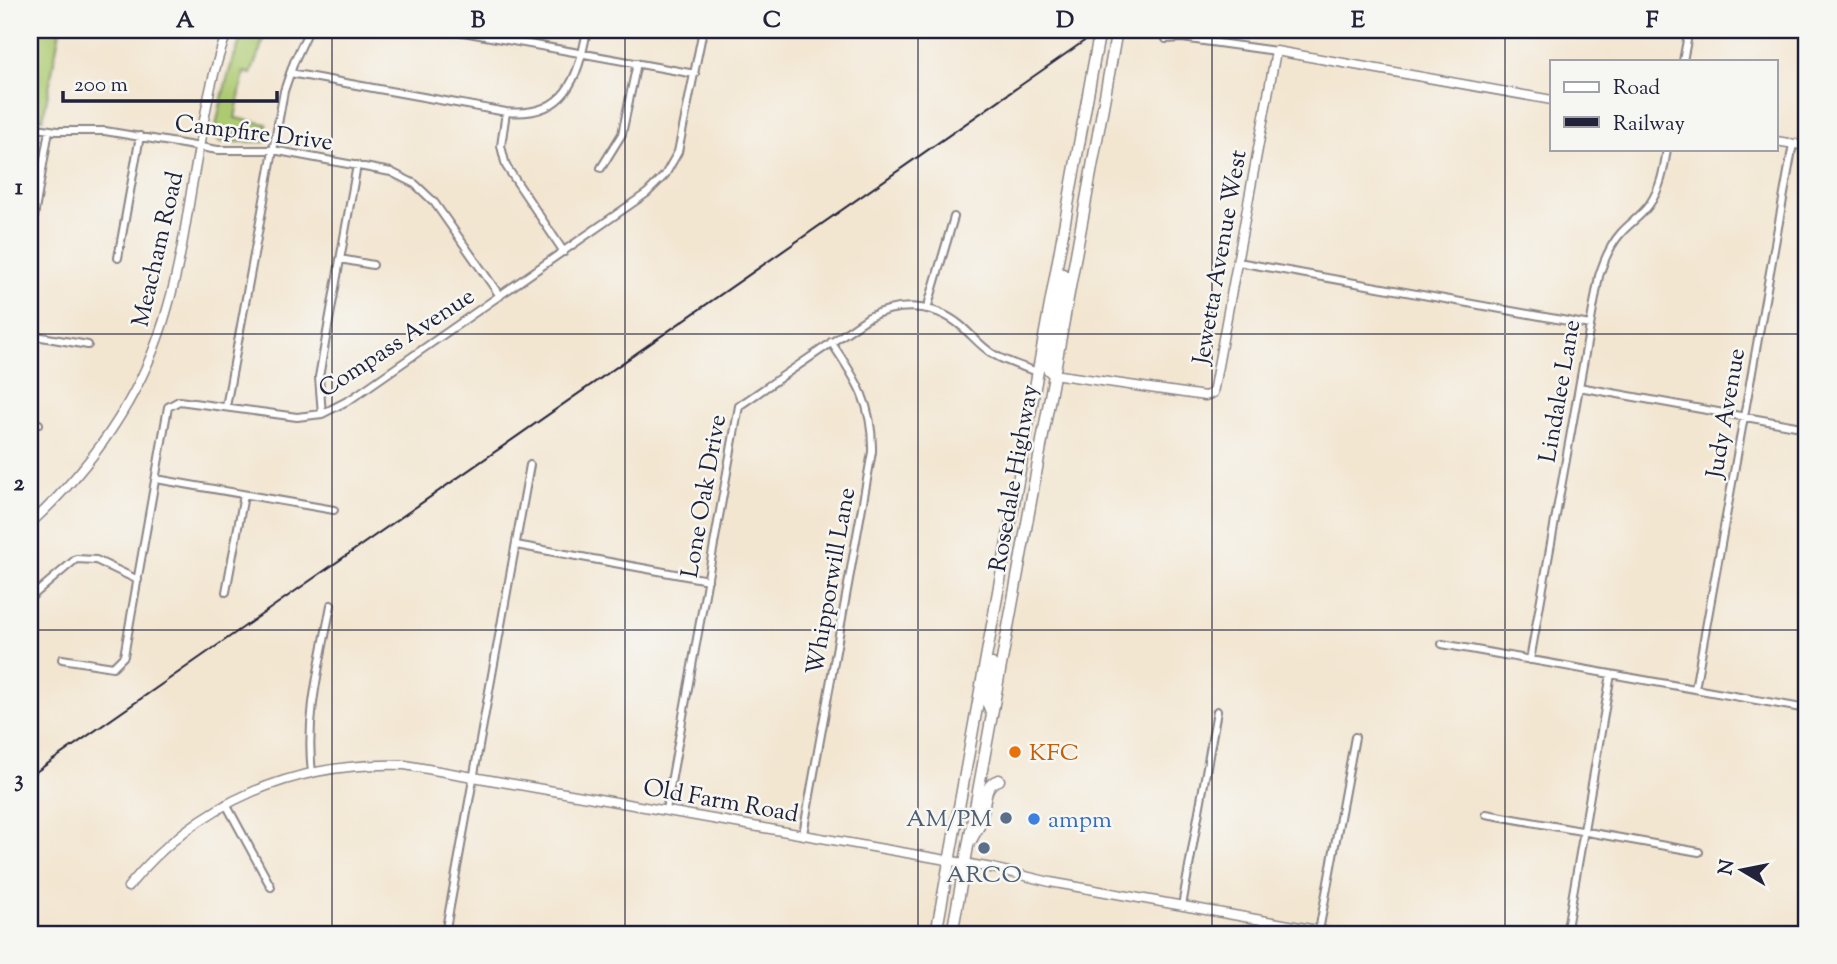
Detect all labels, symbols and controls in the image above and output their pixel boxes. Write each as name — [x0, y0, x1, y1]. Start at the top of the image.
text: A — [176, 5, 195, 38]
text: B — [471, 5, 486, 38]
text: C — [763, 5, 781, 38]
text: D — [1056, 5, 1074, 38]
text: E — [1351, 5, 1365, 38]
text: F — [1646, 5, 1659, 38]
scale bar — [63, 60, 276, 104]
legend — [1550, 60, 1778, 150]
text: 200 m — [74, 71, 128, 101]
text: Road — [1613, 74, 1660, 104]
street label: Campfire Drive — [173, 107, 335, 161]
text: Railway — [1613, 110, 1685, 140]
street label: Jewetta Avenue West — [1185, 147, 1257, 369]
street label: Meacham Road — [125, 168, 193, 330]
text: 1 — [15, 172, 23, 205]
street label: Compass Avenue — [312, 280, 482, 407]
street label: Lindalee Lane — [1532, 317, 1590, 465]
street label: Judy Avenue — [1698, 346, 1755, 483]
street label: Rosedale Highway — [982, 382, 1048, 575]
street label: Lone Oak Drive — [674, 412, 736, 581]
text: 2 — [14, 468, 25, 501]
street label: Whipporwill Lane — [799, 485, 865, 678]
place label: KFC — [1029, 737, 1079, 771]
marker: KFC — [1007, 744, 1023, 760]
text: 3 — [14, 764, 24, 797]
street label: Old Farm Road — [640, 772, 801, 832]
place label: AM/PM — [906, 803, 992, 837]
place label: ampm — [1048, 804, 1112, 838]
marker: AM/PM — [998, 810, 1014, 826]
marker: ampm — [1026, 811, 1042, 827]
north arrow — [1708, 834, 1778, 904]
marker: ARCO — [976, 840, 992, 856]
text: N — [1713, 858, 1742, 877]
place label: ARCO — [946, 859, 1022, 893]

